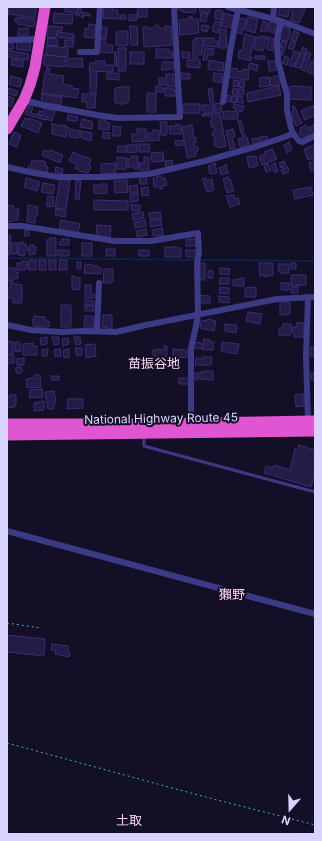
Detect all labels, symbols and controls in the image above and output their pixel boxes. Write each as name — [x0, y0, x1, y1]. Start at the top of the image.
district label: 苗振谷地 — [128, 356, 180, 372]
street label: National Highway Route 45 — [84, 410, 238, 428]
district label: 獺野 — [219, 587, 245, 603]
north arrow — [270, 789, 310, 829]
text: N — [280, 812, 292, 828]
district label: 土取 — [116, 813, 142, 829]

